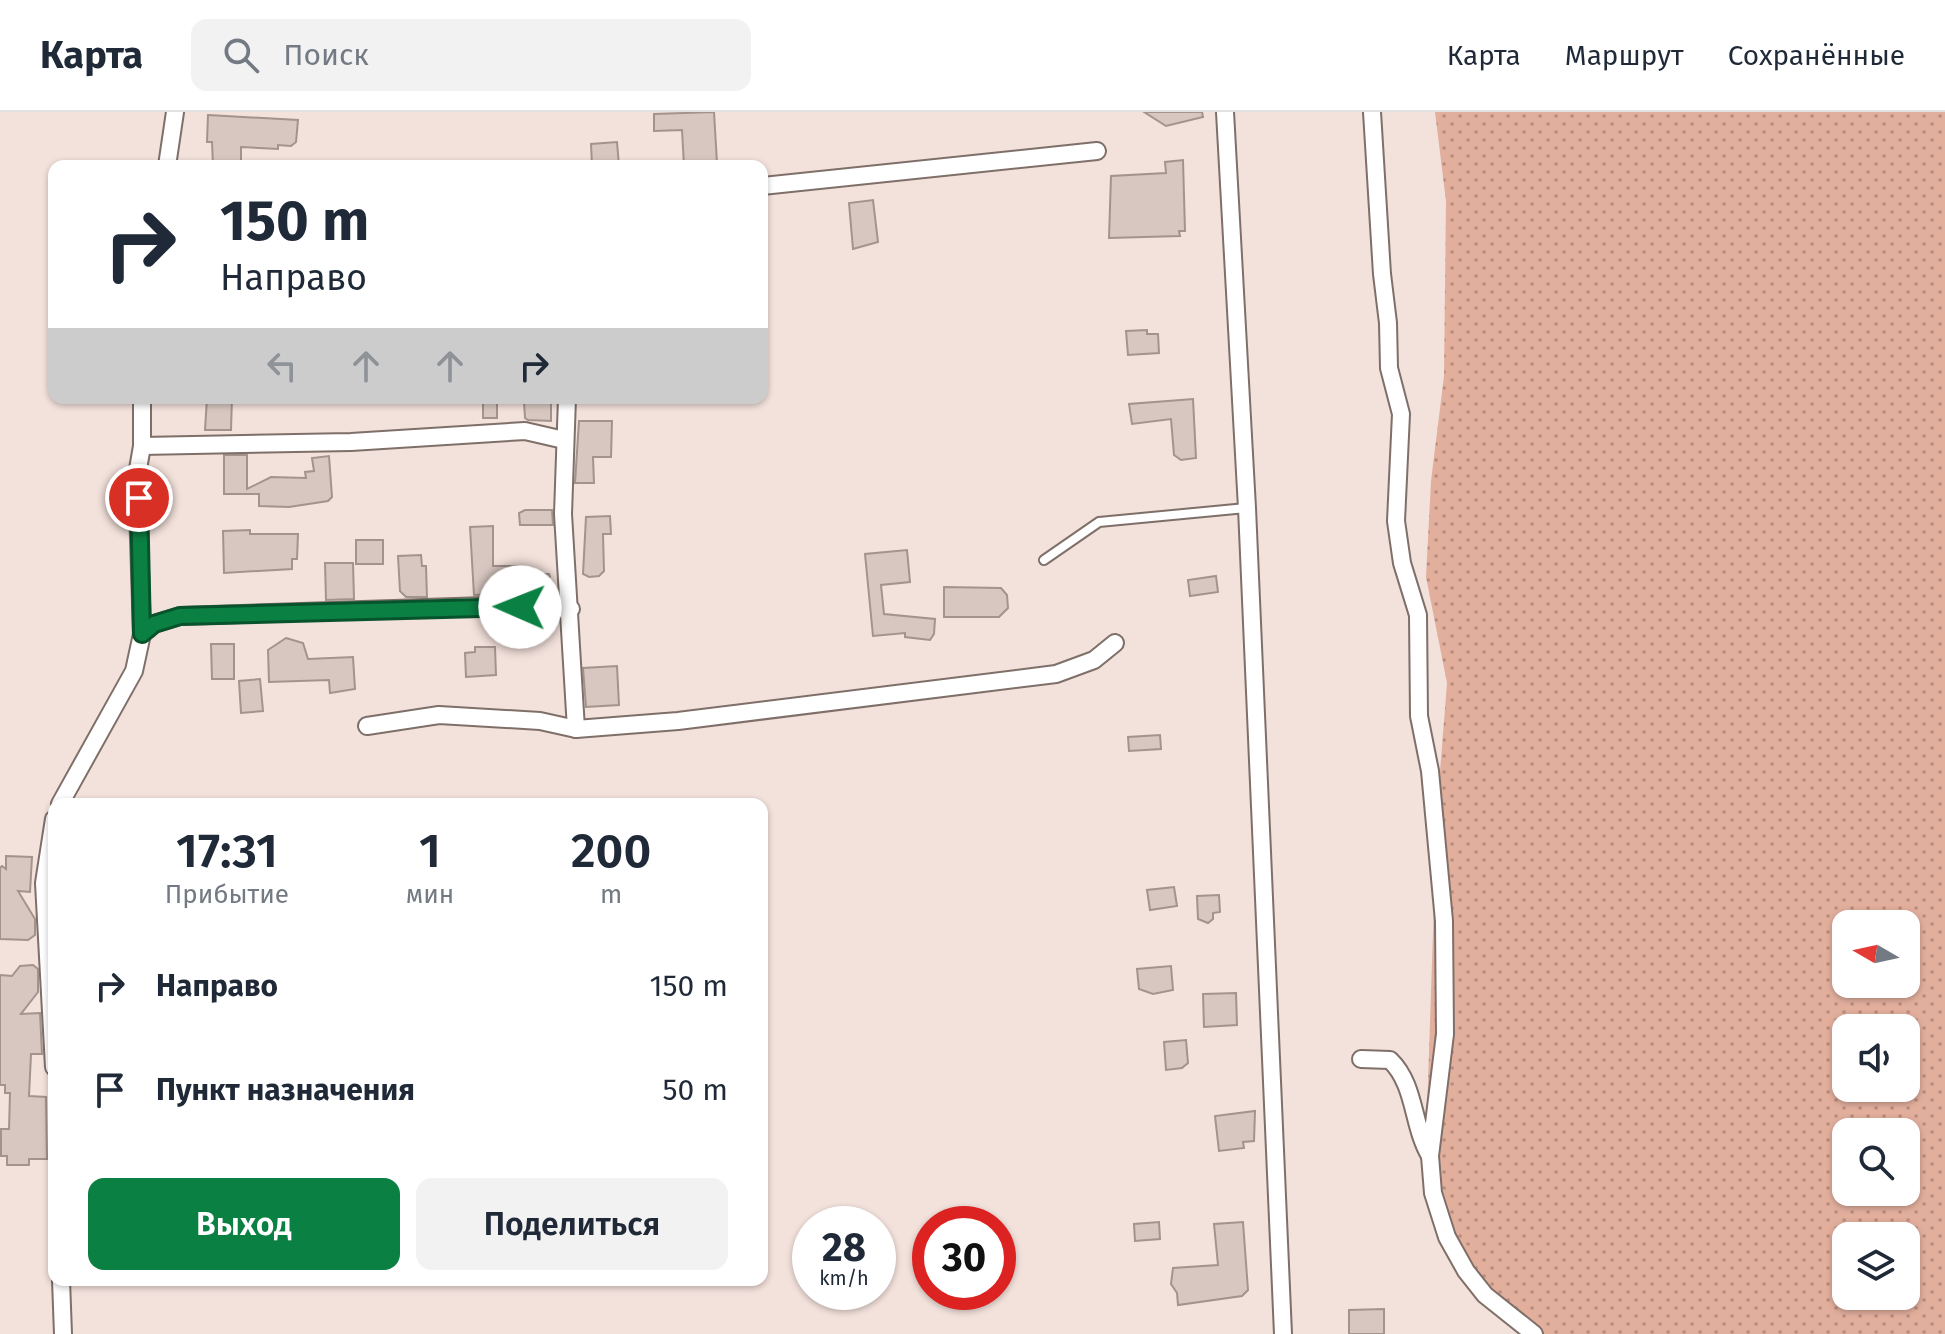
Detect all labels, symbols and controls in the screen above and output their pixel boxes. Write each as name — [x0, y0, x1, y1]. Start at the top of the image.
search box — [191, 19, 751, 91]
text: Карта — [40, 32, 143, 78]
icon: search — [219, 33, 263, 77]
text: Поиск — [283, 37, 369, 73]
text: Карта — [1447, 39, 1521, 72]
text: Маршрут — [1565, 39, 1684, 72]
text: Сохранённые — [1728, 39, 1905, 72]
text: 150 m — [220, 188, 369, 255]
icon: right — [88, 192, 192, 296]
text: Направо — [220, 256, 367, 300]
icon: left — [260, 344, 304, 388]
icon: ahead — [344, 344, 388, 388]
icon: ahead — [428, 344, 472, 388]
icon: right — [512, 344, 556, 388]
pin — [105, 464, 173, 532]
icon: arrive — [117, 476, 161, 520]
position arrow — [478, 565, 562, 649]
text: 17:31 — [176, 822, 278, 880]
text: 1 — [419, 822, 441, 880]
text: 200 — [571, 822, 651, 880]
text: Прибытие — [165, 879, 289, 910]
text: мин — [406, 879, 454, 910]
text: m — [600, 879, 622, 910]
north arrow — [1832, 910, 1920, 998]
map controls — [1832, 910, 1920, 1310]
icon: right — [88, 964, 132, 1008]
text: Направо — [156, 968, 278, 1004]
text: 150 m — [650, 968, 728, 1004]
button: sound — [1832, 1014, 1920, 1102]
icon: arrive — [88, 1068, 132, 1112]
text: Пункт назначения — [156, 1072, 415, 1108]
text: 50 m — [663, 1072, 728, 1108]
button: search — [1832, 1118, 1920, 1206]
button: Выход — [88, 1178, 400, 1270]
button: Поделиться — [416, 1178, 728, 1270]
speed limit sign: 30 — [912, 1206, 1016, 1310]
button: layers — [1832, 1222, 1920, 1310]
text: 28 — [822, 1224, 866, 1272]
text: km/h — [819, 1266, 869, 1290]

